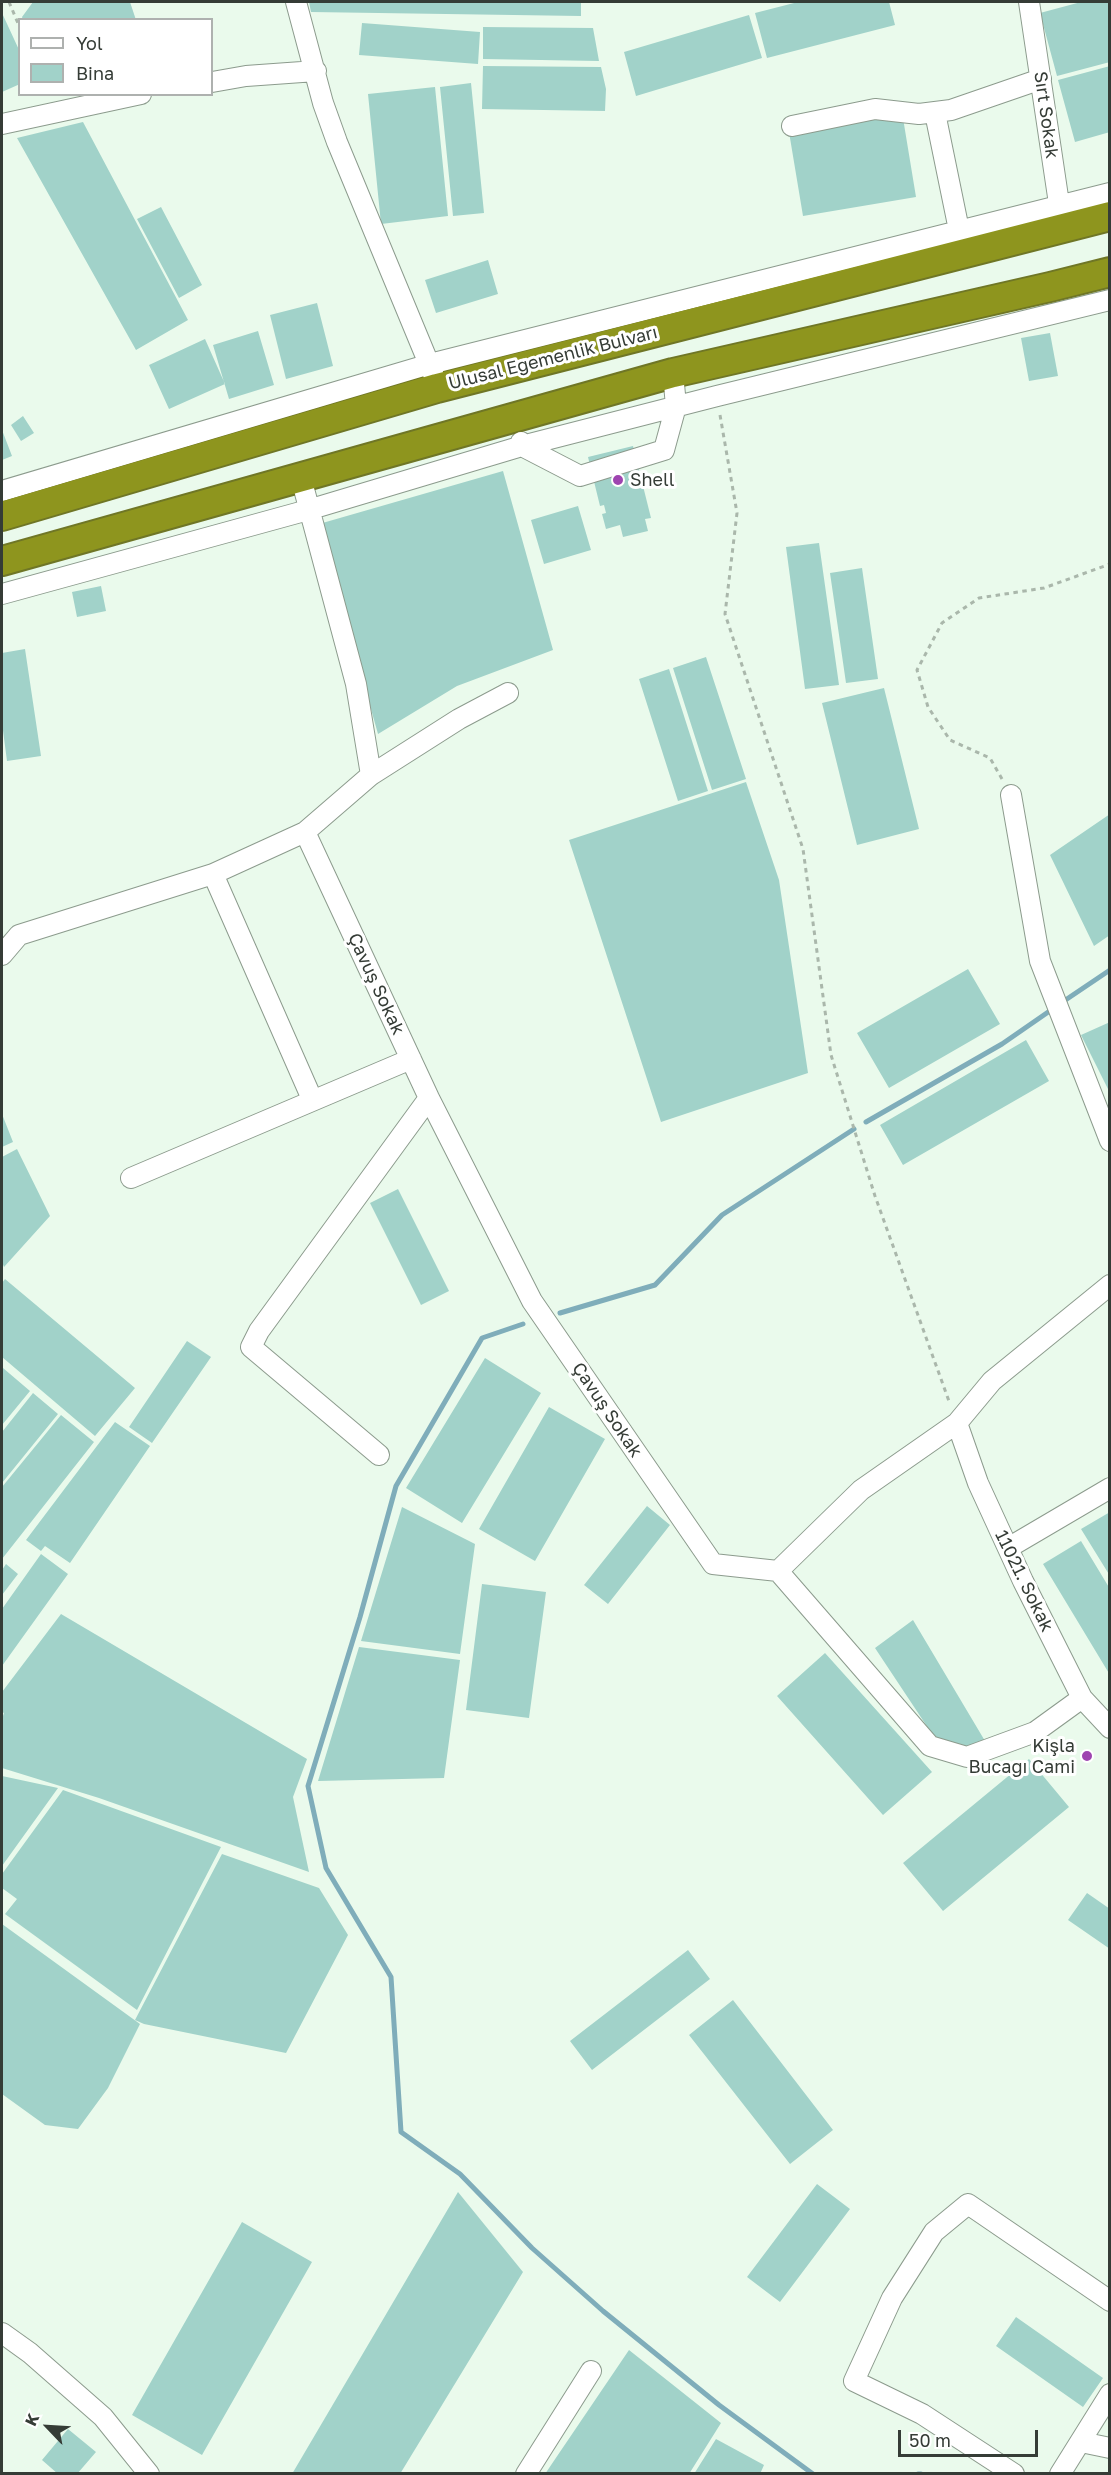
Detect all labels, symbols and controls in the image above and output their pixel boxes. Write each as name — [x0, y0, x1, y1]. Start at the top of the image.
legend — [18, 18, 213, 96]
text: Yol — [76, 32, 103, 54]
text: Bina — [76, 62, 114, 84]
street label: Sırt Sokak — [1029, 70, 1063, 160]
street label: Ulusal Egemenlik Bulvarı — [446, 322, 660, 394]
place label: Shell — [630, 469, 675, 491]
marker: Shell — [611, 473, 625, 487]
street label: Çavuş Sokak — [343, 930, 409, 1038]
street label: Çavuş Sokak — [567, 1358, 647, 1462]
street label: 11021. Sokak — [990, 1527, 1058, 1635]
place label: Kişla Bucağı Cami — [969, 1735, 1075, 1778]
marker: Kişla Bucağı Cami — [1080, 1749, 1094, 1763]
north arrow — [18, 2397, 78, 2457]
text: K — [20, 2410, 43, 2429]
scale bar — [901, 2418, 1040, 2456]
text: 50 m — [909, 2429, 951, 2451]

